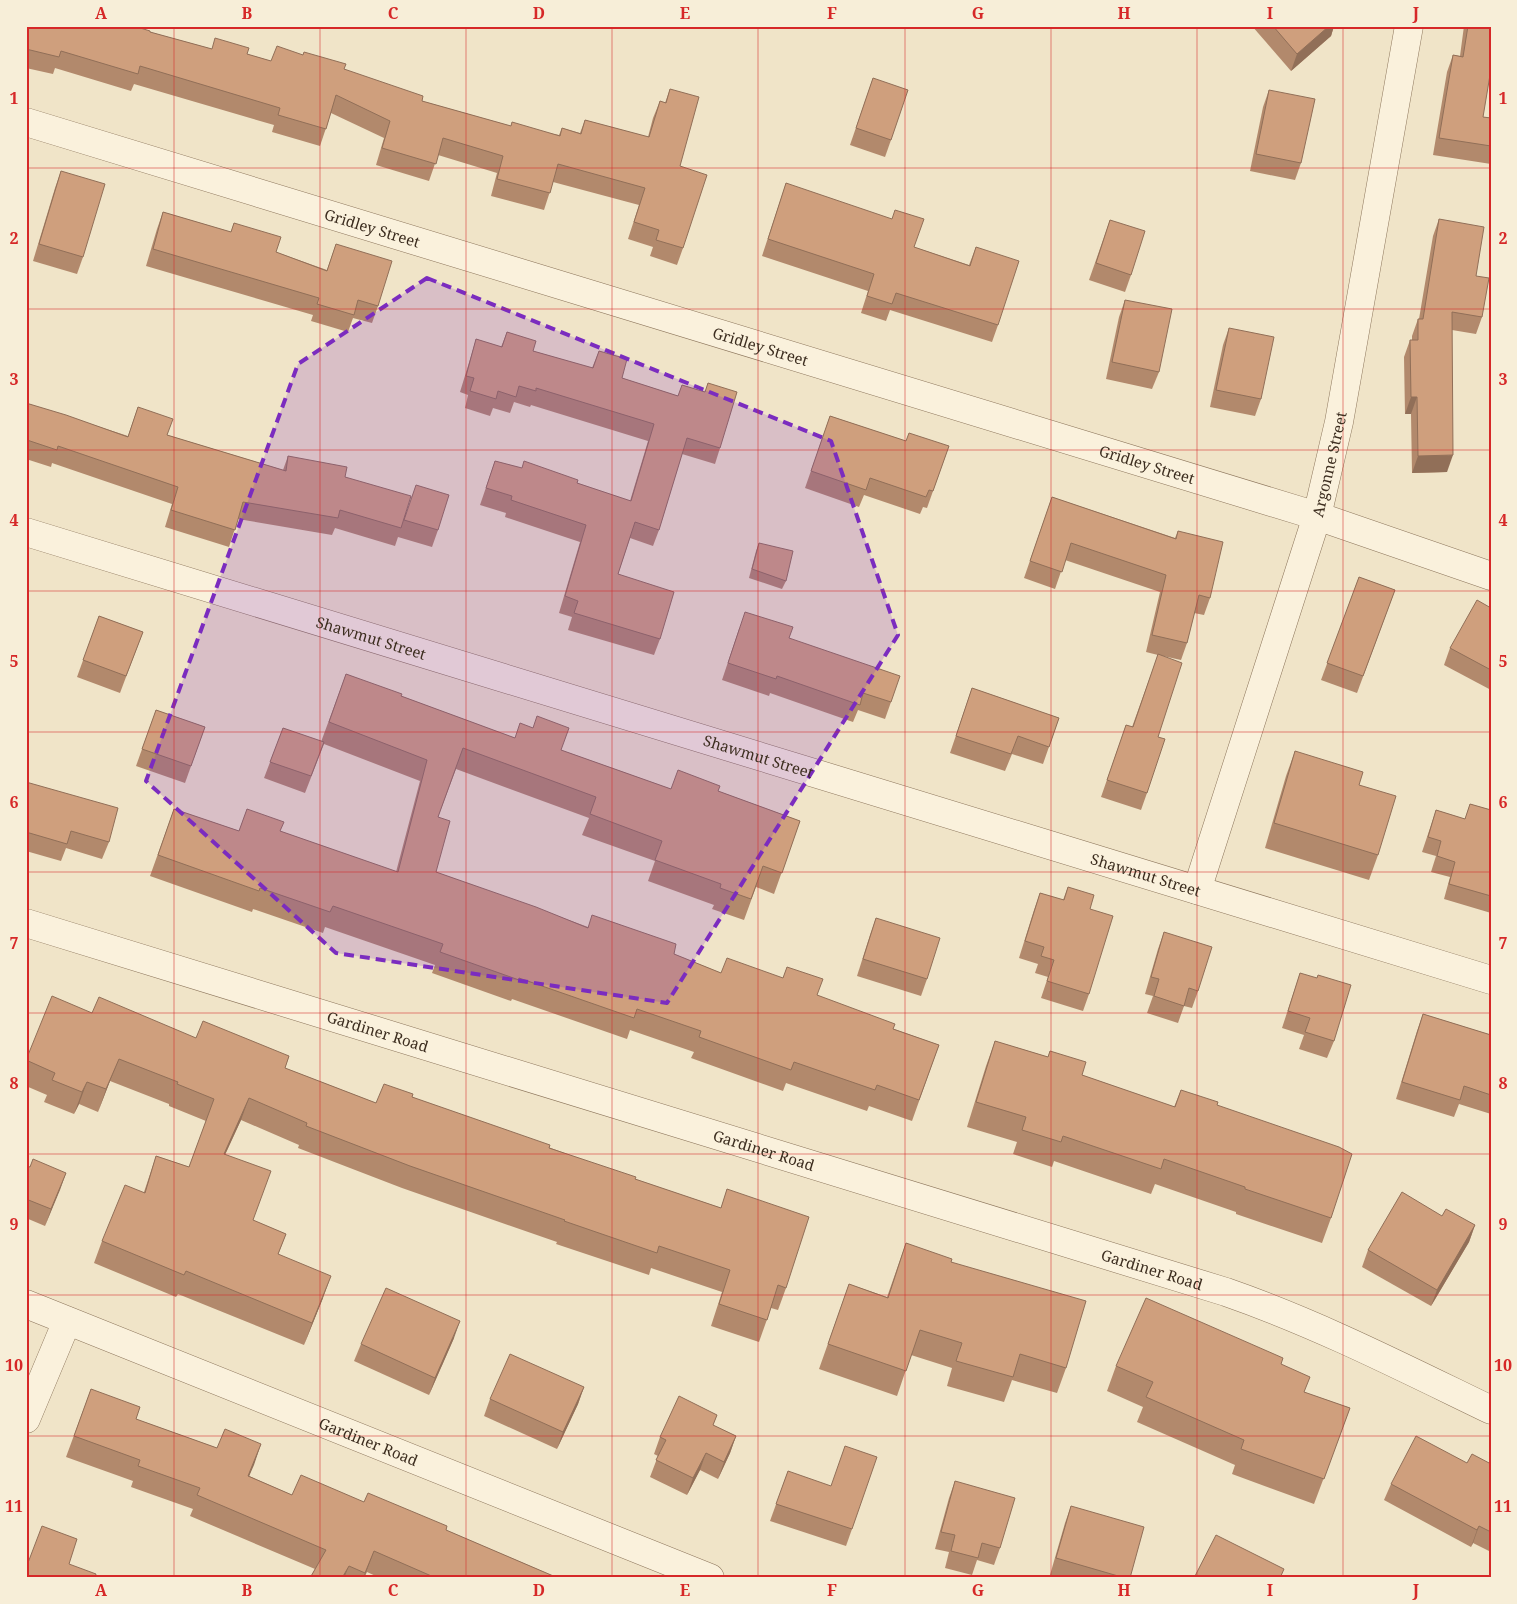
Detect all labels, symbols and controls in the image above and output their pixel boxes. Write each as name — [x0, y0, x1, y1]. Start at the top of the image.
text: A — [95, 2, 108, 24]
text: B — [242, 2, 253, 24]
text: C — [388, 2, 399, 24]
text: D — [533, 2, 545, 24]
text: E — [680, 2, 690, 24]
text: F — [827, 2, 837, 24]
text: G — [972, 2, 984, 24]
text: H — [1117, 2, 1131, 24]
text: I — [1267, 2, 1273, 24]
text: J — [1412, 2, 1420, 24]
text: 1 — [9, 87, 19, 109]
text: 1 — [1498, 87, 1508, 109]
street label: Gridley Street — [322, 204, 422, 252]
text: 2 — [9, 227, 19, 249]
text: 2 — [1498, 227, 1508, 249]
street label: Gridley Street — [710, 322, 811, 370]
text: 3 — [9, 368, 19, 390]
text: 3 — [1498, 368, 1508, 390]
street label: Argonne Street — [1307, 410, 1351, 519]
street label: Gridley Street — [1097, 440, 1197, 488]
text: 4 — [9, 509, 19, 531]
text: 4 — [1498, 509, 1508, 531]
street label: Shawmut Street — [314, 611, 429, 664]
text: 5 — [9, 650, 19, 672]
text: 5 — [1498, 650, 1508, 672]
street label: Shawmut Street — [701, 730, 816, 782]
text: 6 — [9, 791, 19, 813]
text: 6 — [1498, 791, 1508, 813]
street label: Shawmut Street — [1088, 848, 1203, 901]
text: 7 — [9, 932, 19, 954]
text: 7 — [1498, 932, 1508, 954]
street label: Gardiner Road — [325, 1006, 431, 1056]
text: 8 — [9, 1072, 19, 1094]
text: 8 — [1498, 1072, 1508, 1094]
street label: Gardiner Road — [711, 1125, 817, 1175]
text: 9 — [9, 1213, 19, 1235]
text: 9 — [1498, 1213, 1508, 1235]
street label: Gardiner Road — [1099, 1244, 1205, 1294]
text: 10 — [5, 1354, 23, 1376]
text: 10 — [1494, 1354, 1512, 1376]
street label: Gardiner Road — [316, 1412, 421, 1470]
text: 11 — [5, 1495, 23, 1517]
text: 11 — [1494, 1495, 1512, 1517]
text: A — [95, 1579, 108, 1601]
text: B — [242, 1579, 253, 1601]
text: C — [388, 1579, 399, 1601]
text: D — [533, 1579, 545, 1601]
text: E — [680, 1579, 690, 1601]
text: F — [827, 1579, 837, 1601]
text: G — [972, 1579, 984, 1601]
text: H — [1117, 1579, 1131, 1601]
text: I — [1267, 1579, 1273, 1601]
text: J — [1412, 1579, 1420, 1601]

